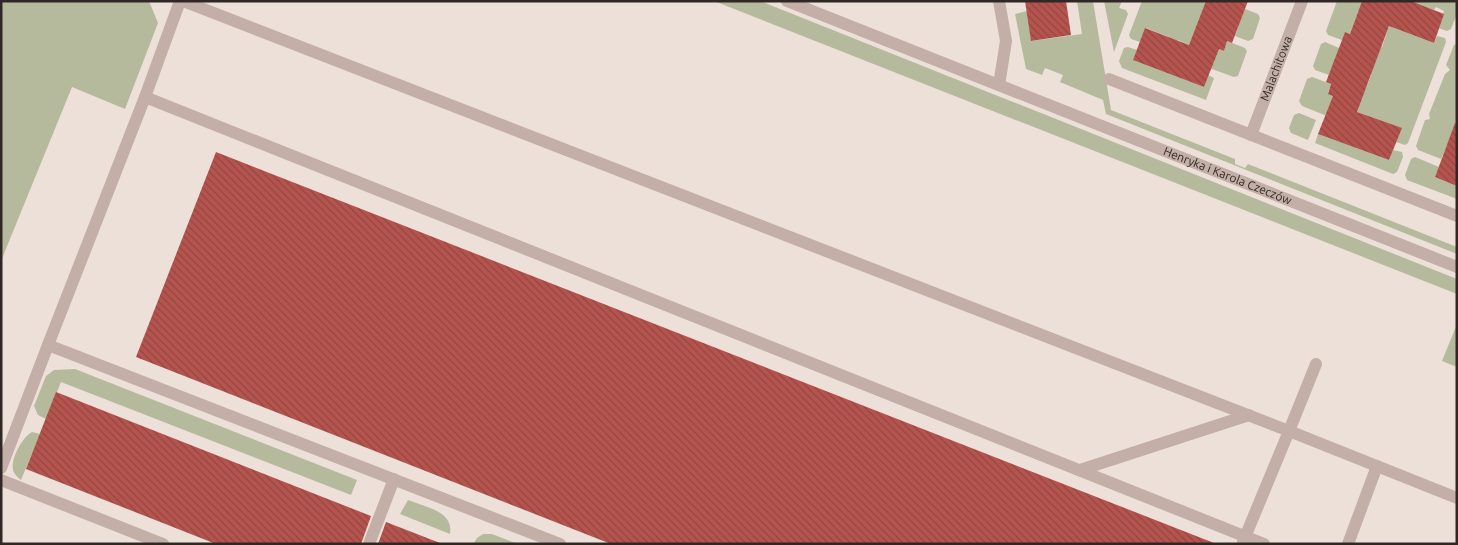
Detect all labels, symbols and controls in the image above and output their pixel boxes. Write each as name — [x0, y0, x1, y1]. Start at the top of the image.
street label: Malachitowa — [1258, 34, 1294, 103]
street label: Henryka i Karola Czeczów — [1162, 144, 1294, 207]

